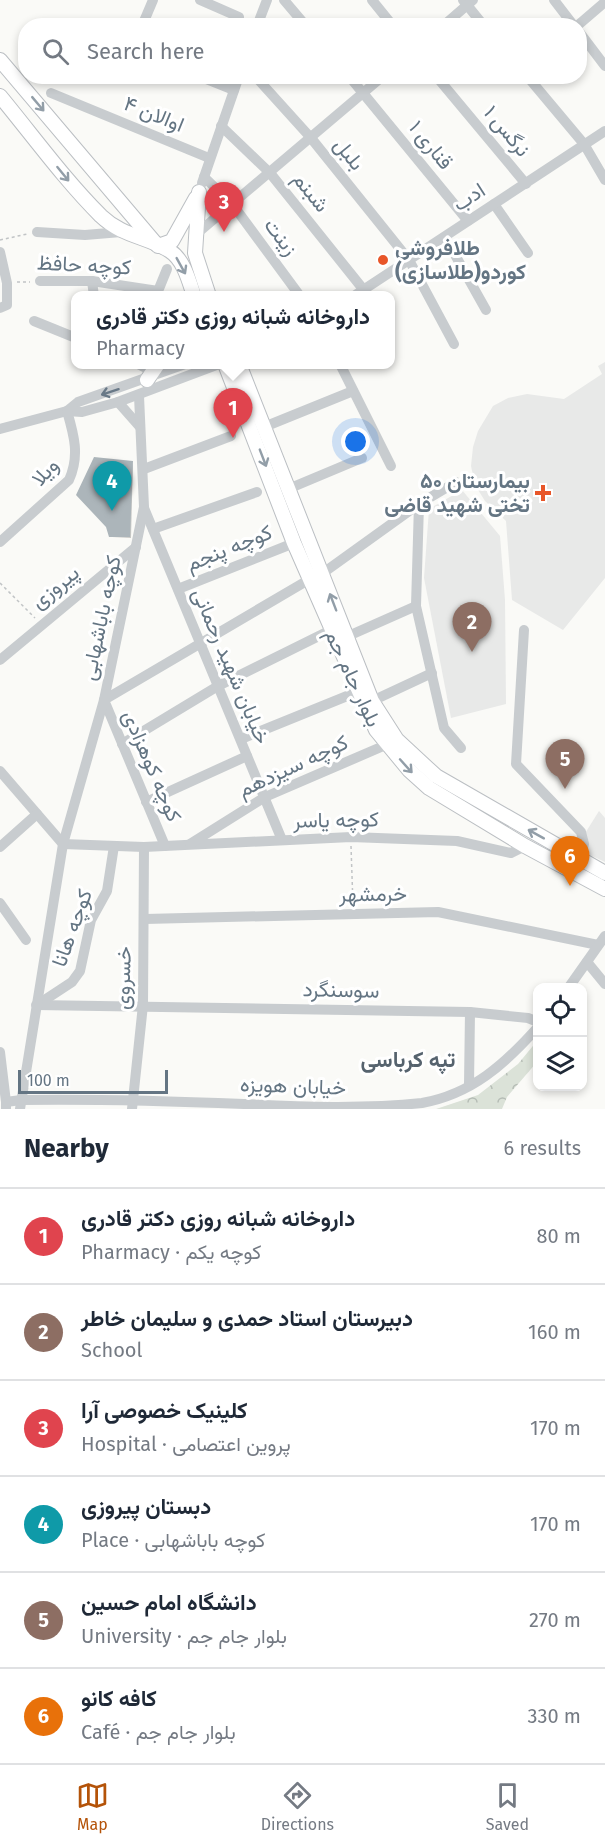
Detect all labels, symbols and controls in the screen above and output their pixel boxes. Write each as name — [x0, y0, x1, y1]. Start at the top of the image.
search box — [18, 18, 587, 84]
icon: search — [39, 35, 72, 68]
text: Search here — [87, 38, 205, 65]
street label: اوالان ۴ — [120, 90, 188, 138]
one-way arrow — [31, 96, 45, 111]
street label: نرگس ۱ — [478, 100, 536, 162]
street label: قناری ۱ — [403, 115, 459, 175]
street label: بلبل — [328, 133, 370, 175]
one-way arrow — [56, 166, 70, 181]
street label: شبنم — [286, 167, 335, 218]
street label: ادب — [448, 177, 490, 217]
pin: 3 — [204, 182, 244, 232]
street label: زینت — [258, 213, 304, 261]
place label: طلافروشی کوردو(طلاسازی) — [395, 235, 526, 285]
street label: کوچه حافظ — [36, 250, 132, 281]
marker: طلافروشی کوردو(طلاسازی) — [376, 253, 390, 267]
one-way arrow — [175, 257, 187, 274]
popup — [71, 291, 395, 369]
text: داروخانه شبانه روزی دکتر قادری — [96, 303, 370, 330]
text: Pharmacy — [96, 336, 185, 360]
one-way arrow — [101, 387, 120, 398]
pin: 1 — [214, 388, 252, 438]
your location — [341, 427, 370, 456]
one-way arrow — [258, 448, 269, 466]
street label: ویلا — [26, 453, 64, 491]
pin: 4 — [92, 462, 132, 511]
place label: بیمارستان ۵۰ تختی شهید قاضی — [384, 468, 530, 518]
marker: بیمارستان ۵۰ تختی شهید قاضی — [534, 484, 552, 502]
street label: کوچه پنجم — [182, 519, 276, 578]
street label: کوچه باباشهابی — [75, 553, 128, 683]
street label: پیروزی — [26, 560, 85, 615]
street label: خیابان شهید رحمانی — [186, 584, 276, 748]
one-way arrow — [327, 594, 338, 612]
pin: 2 — [452, 602, 492, 652]
street label: بلوار جام جم — [318, 625, 387, 731]
street label: کوچه کوهزادی — [116, 706, 187, 826]
street label: کوچه سیزدهم — [234, 729, 353, 804]
pin: 5 — [546, 740, 584, 789]
one-way arrow — [399, 758, 413, 773]
street label: کوچه یاسر — [292, 806, 379, 835]
one-way arrow — [528, 828, 545, 840]
pin: 6 — [550, 836, 590, 886]
street label: خرمشهر — [338, 880, 407, 908]
street label: کوچه هانا — [46, 886, 99, 971]
street label: خسروی — [109, 946, 137, 1010]
street label: سوسنگرد — [302, 976, 380, 1004]
map controls — [533, 983, 587, 1091]
button: locate — [533, 983, 587, 1037]
button: layers — [533, 1037, 587, 1091]
district label: تپه کرباسی — [361, 1046, 455, 1075]
scale bar — [18, 1067, 168, 1094]
text: 100 m — [27, 1071, 70, 1090]
street label: خیابان هویزه — [240, 1071, 346, 1101]
text: Nearby — [24, 1133, 109, 1164]
text: 6 results — [504, 1136, 581, 1160]
text: داروخانه شبانه روزی دکتر قادری — [81, 1205, 355, 1232]
text: 1 — [39, 1224, 48, 1248]
text: 80 m — [536, 1224, 581, 1248]
text: Pharmacy · کوچه یکم — [81, 1240, 261, 1264]
text: دبیرستان استاد حمدی و سلیمان خاطر — [81, 1305, 413, 1332]
text: 2 — [38, 1320, 49, 1344]
text: 160 m — [528, 1320, 581, 1344]
text: School — [81, 1338, 142, 1362]
text: کلینیک خصوصی آرا — [81, 1397, 248, 1424]
text: 3 — [38, 1416, 49, 1440]
text: 170 m — [530, 1416, 581, 1440]
text: Hospital · پروین اعتصامی — [81, 1432, 291, 1456]
text: دبستان پیروزی — [81, 1493, 211, 1520]
text: 4 — [38, 1512, 49, 1536]
text: 170 m — [530, 1512, 581, 1536]
text: Place · کوچه باباشهابی — [81, 1528, 265, 1552]
text: دانشگاه امام حسین — [81, 1589, 257, 1616]
text: 5 — [38, 1608, 49, 1632]
text: 270 m — [529, 1608, 581, 1632]
text: University · بلوار جام جم — [81, 1624, 287, 1648]
text: کافه کانو — [81, 1685, 157, 1712]
text: 6 — [38, 1704, 49, 1728]
text: 330 m — [527, 1704, 581, 1728]
text: Café · بلوار جام جم — [81, 1720, 236, 1744]
tab: Map — [76, 1779, 109, 1834]
tab: Directions — [261, 1779, 334, 1834]
tab: Saved — [486, 1779, 529, 1834]

